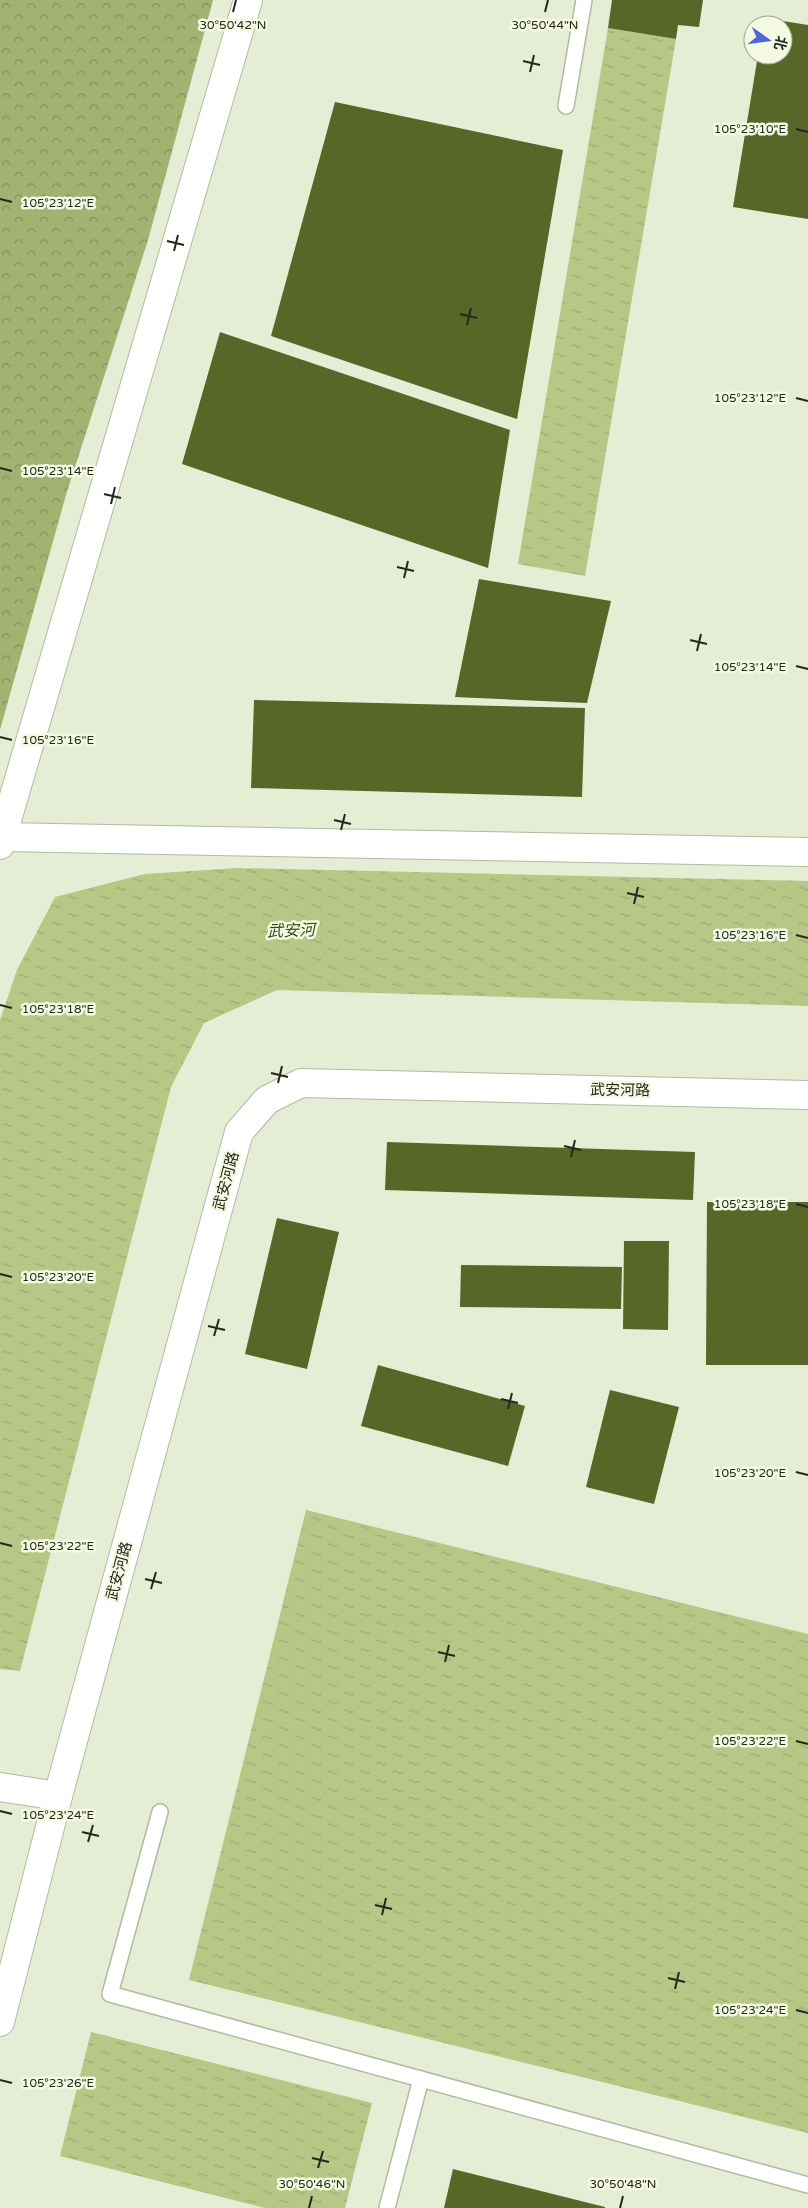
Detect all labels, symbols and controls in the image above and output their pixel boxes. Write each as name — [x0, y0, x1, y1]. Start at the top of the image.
north arrow — [743, 15, 793, 65]
text: 30°50'42"N — [200, 18, 267, 32]
text: 30°50'44"N — [512, 18, 579, 32]
text: 北 — [770, 34, 790, 52]
text: 105°23'10"E — [714, 122, 786, 136]
text: 105°23'12"E — [22, 196, 94, 210]
text: 105°23'12"E — [714, 391, 786, 405]
text: 105°23'14"E — [22, 464, 94, 478]
text: 105°23'14"E — [714, 660, 786, 674]
text: 105°23'16"E — [22, 733, 94, 747]
water label: 武安河 — [267, 920, 318, 942]
text: 105°23'16"E — [714, 928, 786, 942]
text: 105°23'18"E — [22, 1002, 94, 1016]
street label: 武安河路 — [590, 1080, 650, 1100]
street label: 武安河路 — [210, 1150, 242, 1212]
text: 105°23'18"E — [714, 1197, 786, 1211]
text: 105°23'20"E — [22, 1270, 94, 1284]
text: 105°23'20"E — [714, 1466, 786, 1480]
text: 105°23'22"E — [22, 1539, 94, 1553]
street label: 武安河路 — [103, 1540, 135, 1602]
text: 105°23'22"E — [714, 1734, 786, 1748]
text: 105°23'24"E — [22, 1808, 94, 1822]
text: 105°23'24"E — [714, 2003, 786, 2017]
text: 105°23'26"E — [22, 2076, 94, 2090]
text: 30°50'46"N — [279, 2177, 346, 2191]
text: 30°50'48"N — [590, 2177, 657, 2191]

